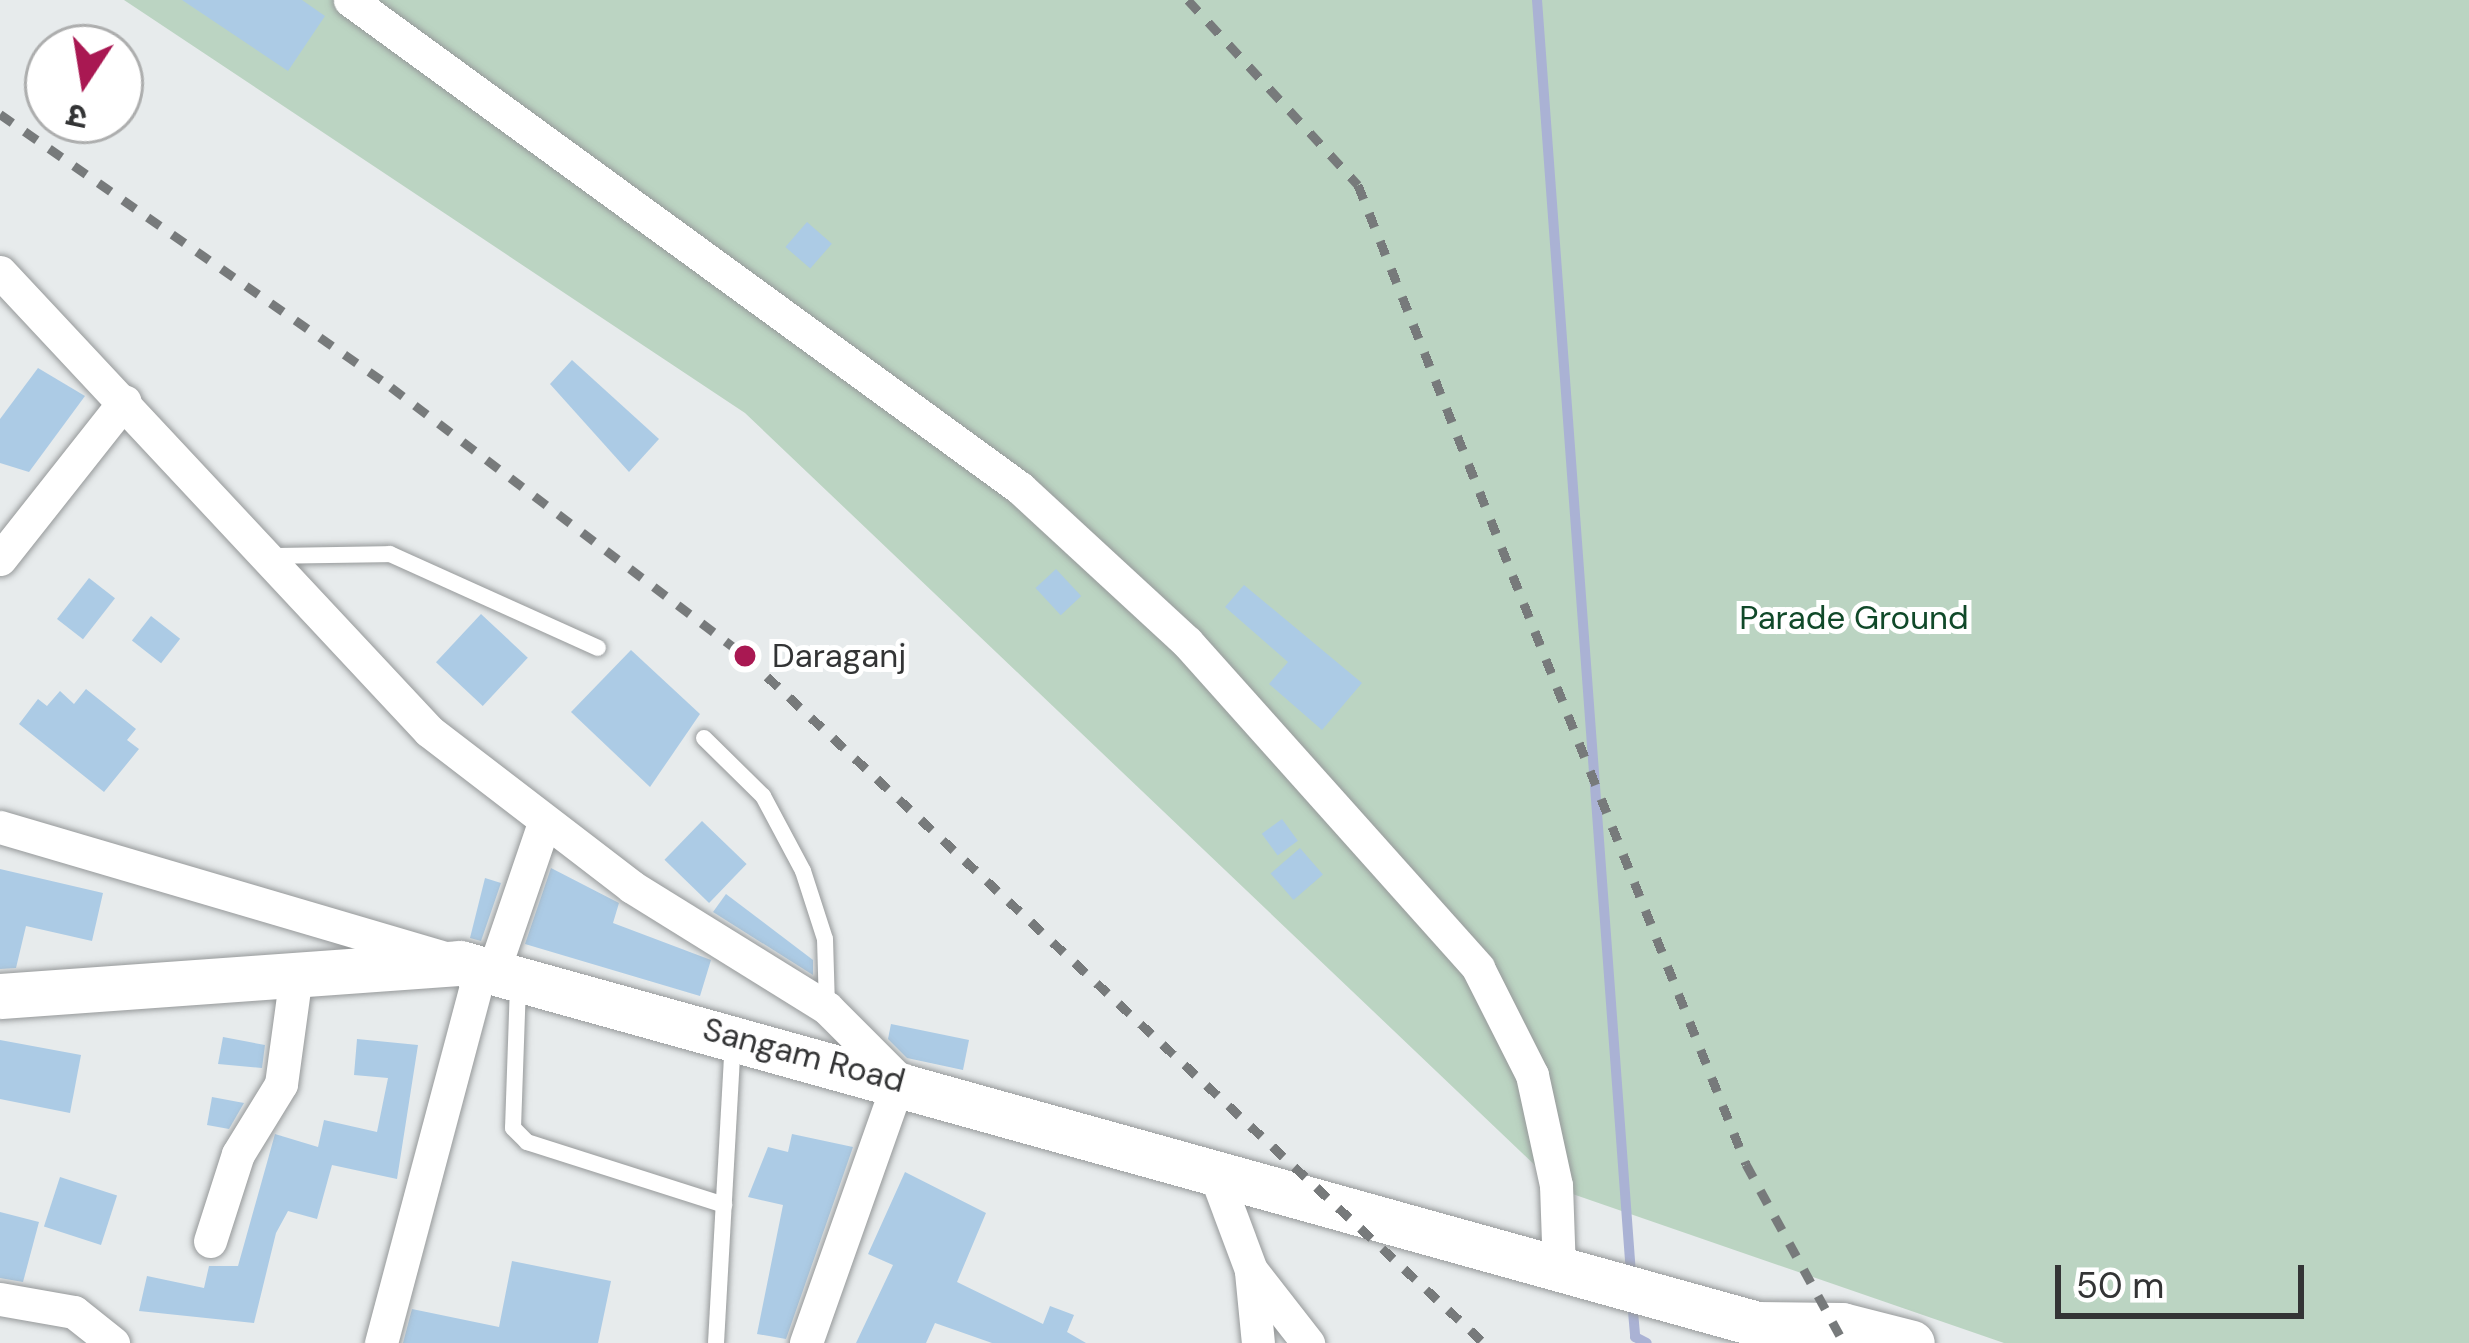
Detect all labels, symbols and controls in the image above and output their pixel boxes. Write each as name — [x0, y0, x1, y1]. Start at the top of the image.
north arrow — [24, 24, 144, 144]
text: उ — [63, 94, 91, 140]
park label: Parade Ground — [1739, 598, 1969, 638]
place label: Daraganj — [772, 636, 906, 676]
marker: Daraganj — [729, 640, 761, 672]
street label: Sangam Road — [699, 1009, 909, 1101]
scale bar — [2061, 1241, 2310, 1315]
text: 50 m — [2076, 1262, 2164, 1309]

